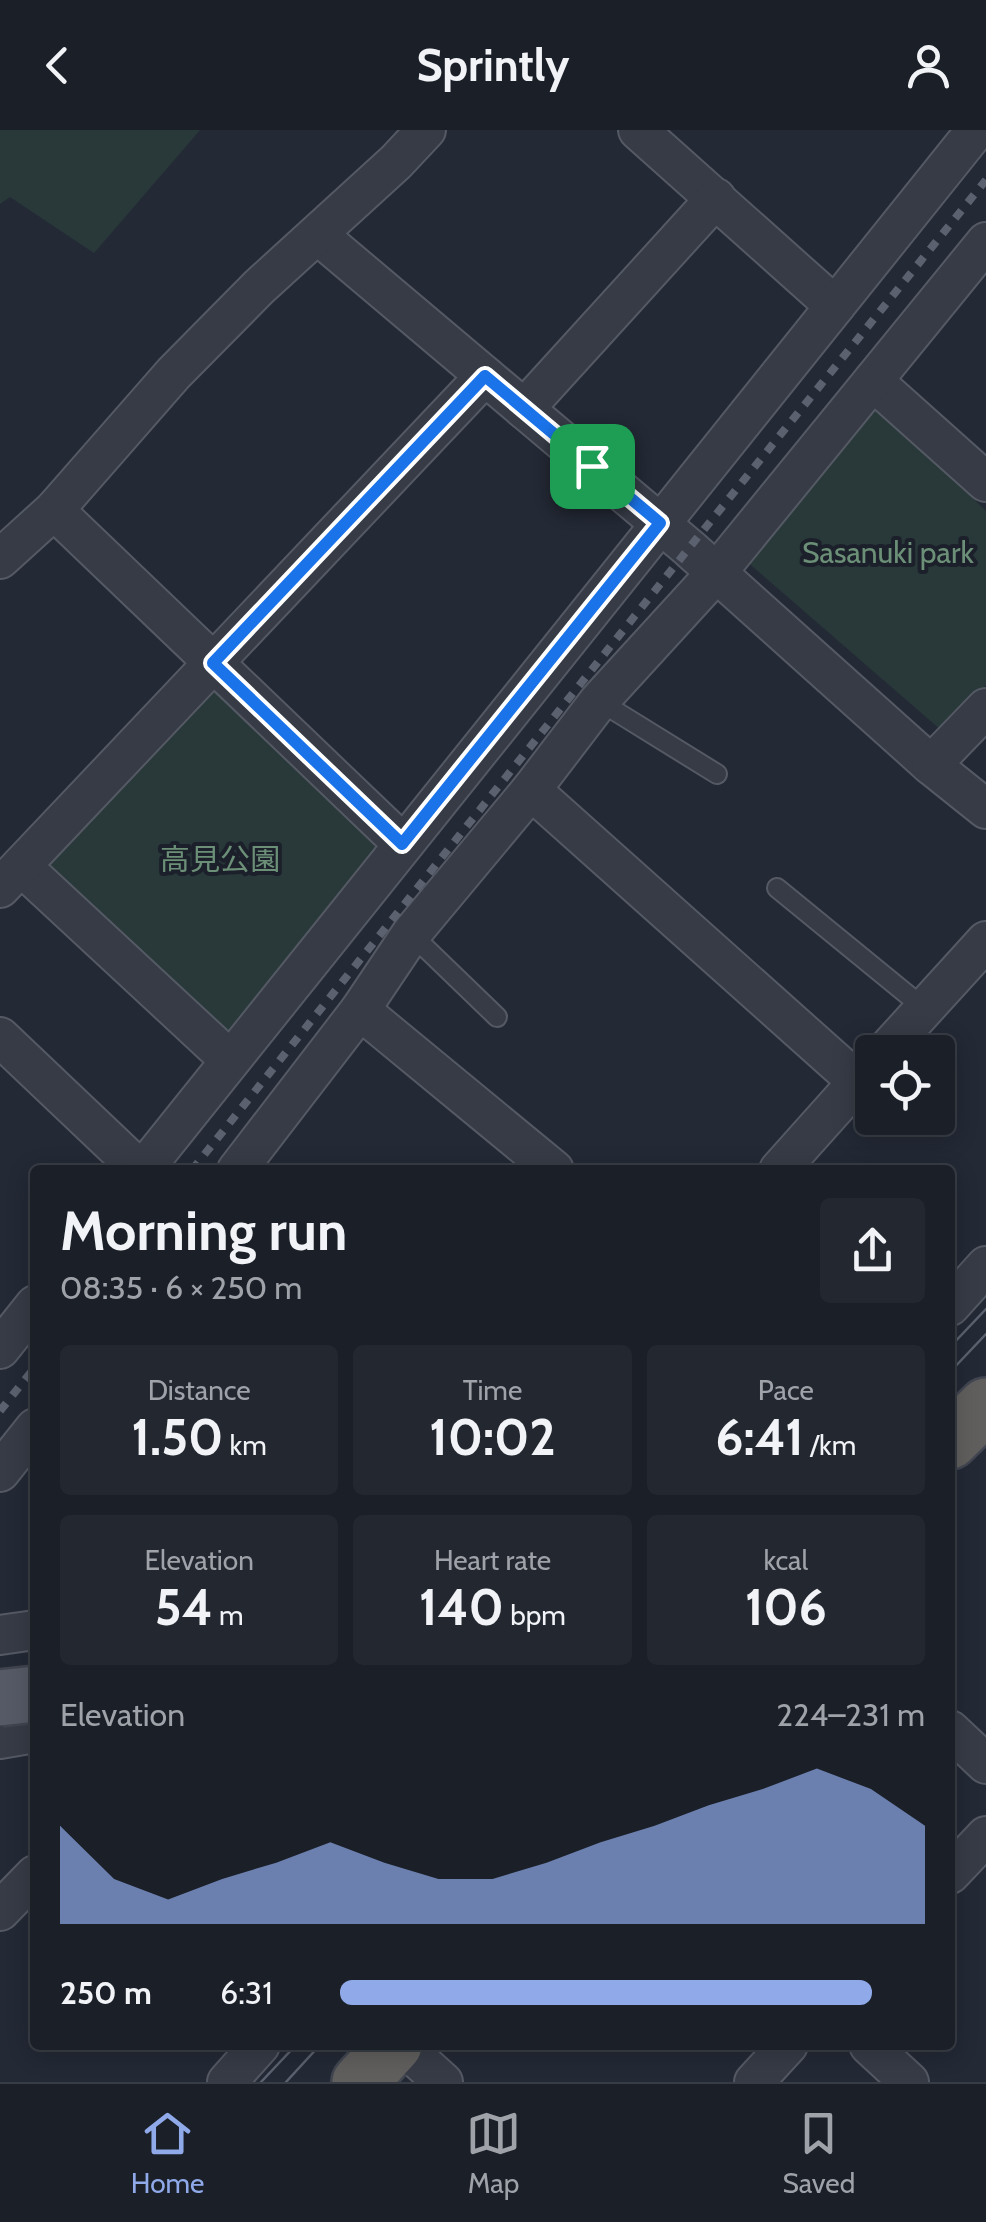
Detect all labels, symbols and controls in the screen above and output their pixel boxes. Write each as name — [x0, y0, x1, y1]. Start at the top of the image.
icon: back — [30, 38, 85, 93]
text: Sprintly — [416, 38, 570, 92]
icon: person — [901, 38, 956, 93]
pin — [550, 424, 635, 509]
icon: arrive — [565, 439, 620, 494]
park label: Sasanuki park — [802, 534, 974, 571]
park label: 高見公園 — [160, 841, 280, 878]
map controls — [855, 1035, 955, 1135]
button: locate — [855, 1035, 955, 1135]
text: Morning run — [60, 1197, 347, 1264]
button: share — [820, 1198, 925, 1303]
text: 08:35 · 6 × 250 m — [60, 1268, 302, 1307]
text: Distance — [148, 1373, 251, 1407]
text: Time — [463, 1373, 522, 1407]
text: Pace — [758, 1373, 814, 1407]
text: 1.50 — [132, 1407, 223, 1468]
text: 10:02 — [429, 1407, 556, 1468]
text: 6:41 — [715, 1407, 804, 1468]
text: km — [223, 1428, 267, 1462]
text: /km — [804, 1428, 856, 1462]
text: Elevation — [144, 1543, 254, 1577]
text: Heart rate — [434, 1543, 551, 1577]
text: kcal — [763, 1543, 808, 1577]
text: 54 — [155, 1577, 213, 1638]
text: 140 — [419, 1577, 504, 1638]
text: 106 — [745, 1577, 827, 1638]
text: m — [213, 1598, 244, 1632]
text: bpm — [504, 1598, 566, 1632]
text: Elevation — [60, 1695, 185, 1734]
text: 224–231 m — [776, 1695, 925, 1734]
text: 250 m — [60, 1973, 152, 2012]
text: 6:31 — [220, 1973, 273, 2012]
tab: Home — [131, 2106, 204, 2200]
tab: Map — [466, 2106, 521, 2200]
tab: Saved — [783, 2106, 855, 2200]

